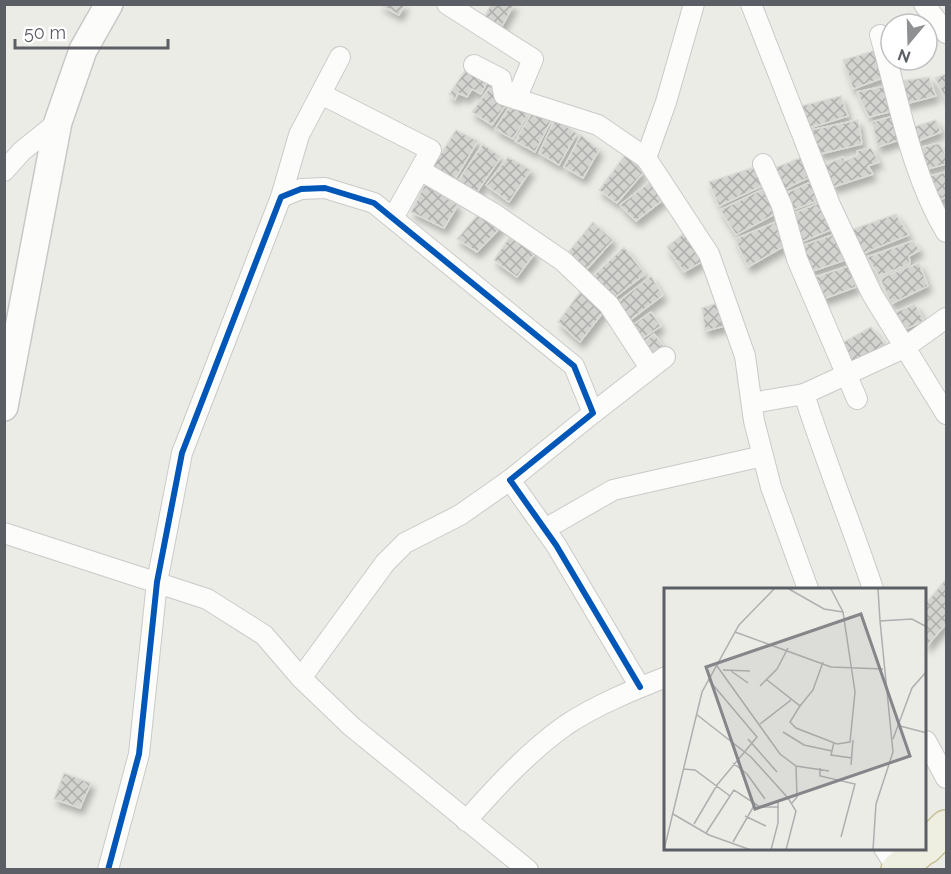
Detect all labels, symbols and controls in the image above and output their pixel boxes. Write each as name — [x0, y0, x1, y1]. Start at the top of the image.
scale bar — [15, 12, 168, 50]
north arrow — [879, 12, 939, 72]
text: 50 m — [24, 22, 66, 43]
text: N — [895, 45, 913, 67]
inset map — [664, 588, 927, 850]

